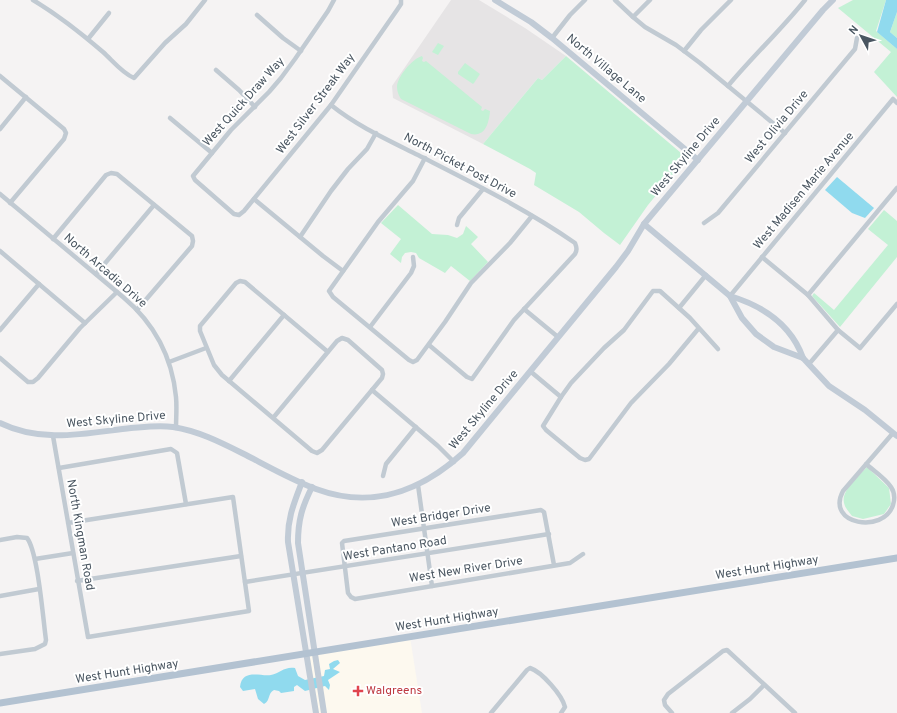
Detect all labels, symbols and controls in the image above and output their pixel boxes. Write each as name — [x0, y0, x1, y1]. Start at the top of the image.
north arrow — [841, 16, 881, 56]
text: N — [846, 23, 862, 38]
street label: North Village Lane — [563, 31, 649, 107]
street label: West Silver Streak Way — [273, 50, 359, 158]
street label: West Quick Draw Way — [200, 54, 288, 150]
street label: West Olivia Drive — [742, 87, 812, 167]
street label: West Skyline Drive — [648, 114, 724, 200]
street label: North Picket Post Drive — [401, 129, 519, 203]
street label: West Madisen Marie Avenue — [750, 129, 858, 253]
street label: North Arcadia Drive — [60, 230, 150, 312]
street label: West Skyline Drive — [446, 367, 522, 453]
street label: West Skyline Drive — [66, 408, 166, 432]
street label: North Kingman Road — [62, 478, 98, 592]
street label: West Bridger Drive — [390, 500, 492, 532]
street label: West Pantano Road — [342, 533, 448, 565]
street label: West Hunt Highway — [714, 552, 820, 584]
street label: West New River Drive — [408, 553, 524, 587]
street label: West Hunt Highway — [394, 604, 500, 636]
street label: West Hunt Highway — [74, 656, 180, 688]
place label: Walgreens — [366, 683, 422, 699]
marker: Walgreens — [353, 686, 363, 696]

